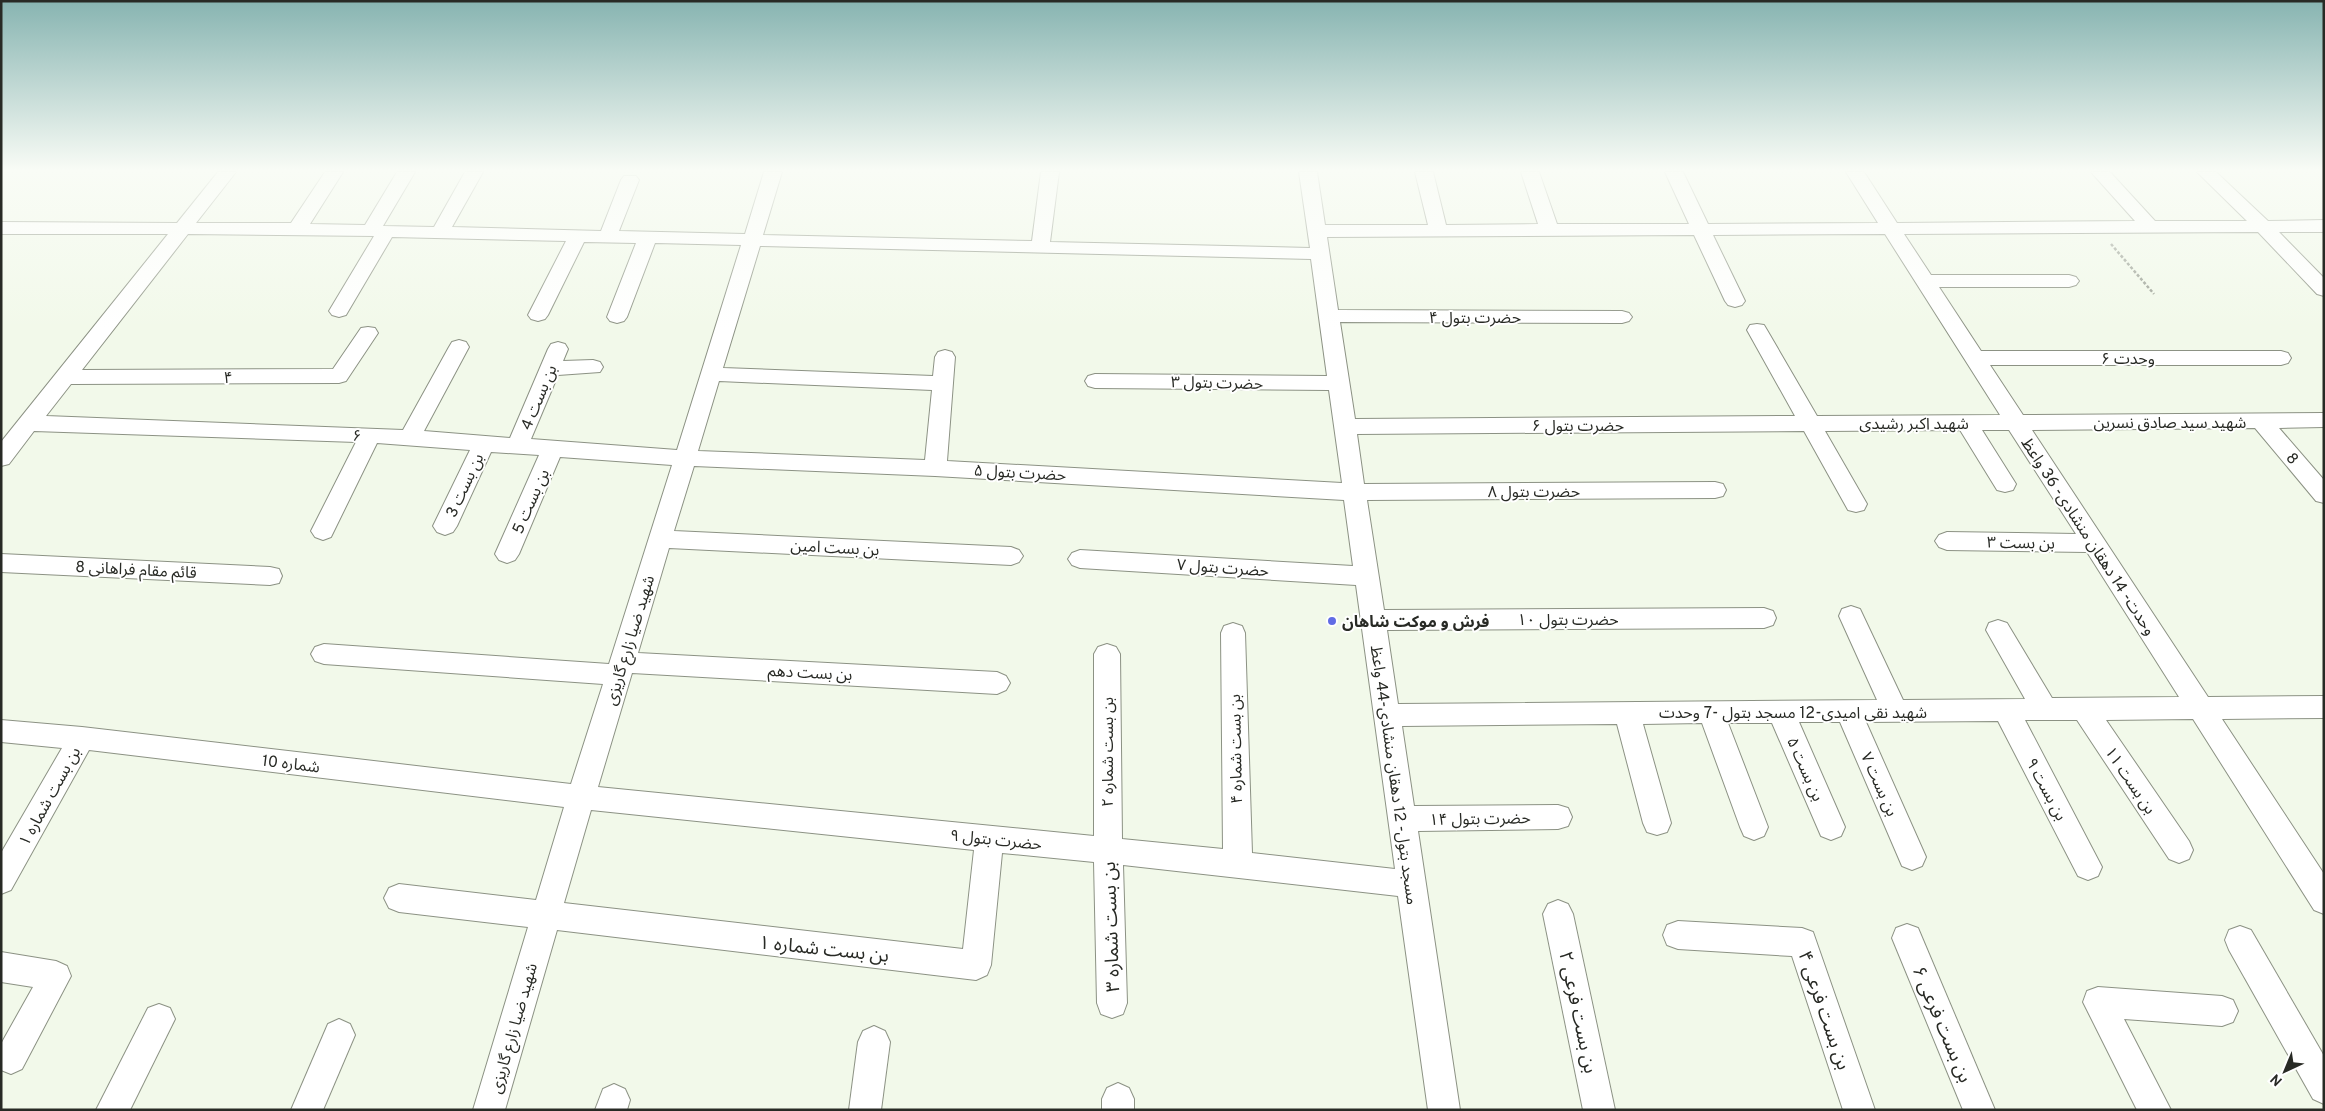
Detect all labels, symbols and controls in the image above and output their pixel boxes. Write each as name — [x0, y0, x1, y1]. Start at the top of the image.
street label: حضرت بتول ۴ — [1429, 309, 1521, 329]
street label: وحدت ۶ — [2101, 350, 2155, 370]
street label: بن بست 4 — [517, 362, 562, 433]
street label: ۴ — [223, 369, 233, 389]
street label: حضرت بتول ۳ — [1171, 373, 1263, 395]
street label: شهید سید صادق نسرین — [2094, 414, 2246, 434]
street label: شهید اکبر رشیدی — [1859, 415, 1969, 435]
street label: حضرت بتول ۶ — [1532, 417, 1624, 437]
street label: ۶ — [352, 427, 362, 447]
street label: وحدت- 14 دهقان منشادی- 36 واعظ — [2016, 434, 2159, 640]
street label: 8 — [2281, 449, 2302, 469]
street label: بن بست 3 — [442, 451, 489, 521]
street label: حضرت بتول ۵ — [973, 462, 1067, 486]
street label: بن بست 5 — [509, 466, 555, 537]
street label: حضرت بتول ۸ — [1488, 483, 1580, 503]
street label: بن بست ۳ — [1987, 533, 2055, 555]
street label: بن بست امین — [790, 537, 880, 561]
street label: حضرت بتول ۷ — [1176, 556, 1270, 582]
street label: 8 قائم مقام فراهانی — [75, 558, 197, 585]
street label: شهید ضیا زارع گاریزی — [602, 573, 661, 708]
street label: حضرت بتول ۱۰ — [1517, 611, 1619, 631]
place label: فرش و موکت شاهان — [1342, 613, 1489, 633]
marker: فرش و موکت شاهان — [1326, 615, 1338, 627]
street label: مسجد بتول- 12 دهقان منشادی-44 واعظ — [1365, 644, 1421, 906]
street label: بن بست دهم — [767, 662, 853, 687]
street label: بن بست شماره ۴ — [1226, 694, 1248, 804]
street label: بن بست شماره ۲ — [1099, 697, 1119, 807]
street label: شهید نقی امیدی-12 مسجد بتول -7 وحدت — [1659, 704, 1927, 724]
street label: بن بست ۵ — [1781, 735, 1827, 805]
street label: بن بست شماره ۱ — [15, 744, 86, 850]
street label: بن بست ۱۱ — [2099, 744, 2159, 819]
street label: بن بست ۷ — [1855, 750, 1901, 820]
street label: شماره 10 — [261, 752, 321, 778]
street label: بن بست ۹ — [2020, 755, 2070, 825]
street label: حضرت بتول ۱۴ — [1429, 809, 1531, 831]
street label: حضرت بتول ۹ — [949, 826, 1043, 856]
street label: بن بست شماره ۳ — [1098, 861, 1126, 993]
street label: بن بست شماره ۱ — [758, 931, 890, 969]
street label: بن بست فرعی ۴ — [1792, 948, 1855, 1073]
street label: بن بست فرعی ۲ — [1552, 949, 1602, 1076]
street label: شهید ضیا زارع گاریزی — [487, 961, 544, 1096]
street label: بن بست فرعی ۶ — [1906, 963, 1977, 1087]
north arrow — [2260, 1046, 2310, 1096]
text: N — [2267, 1070, 2287, 1089]

